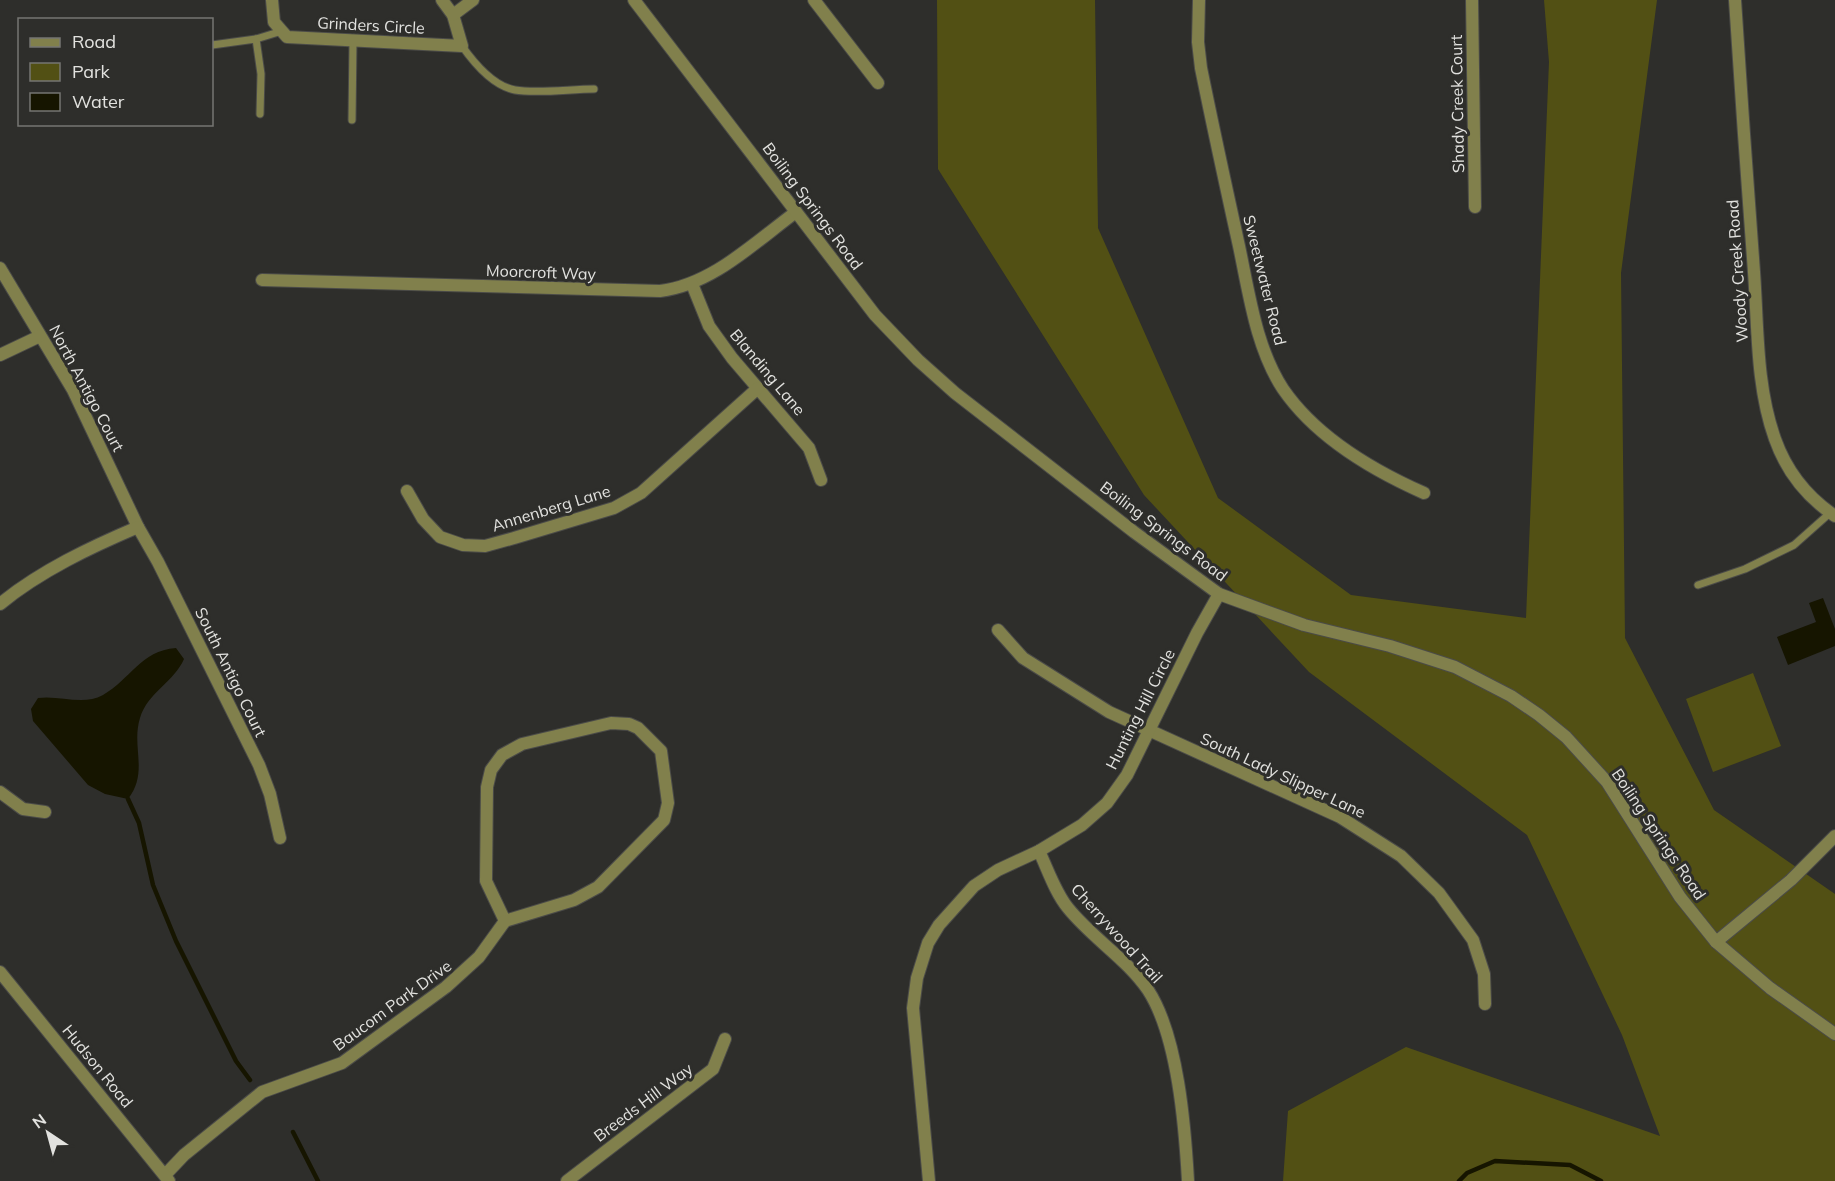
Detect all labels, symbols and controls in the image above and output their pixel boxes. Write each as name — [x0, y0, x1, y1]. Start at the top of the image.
street label: Grinders Circle — [317, 12, 425, 38]
legend — [18, 18, 213, 126]
text: Road — [72, 30, 116, 53]
street label: Shady Creek Court — [1446, 34, 1468, 173]
text: Park — [72, 60, 111, 83]
text: Water — [72, 90, 125, 113]
street label: Boiling Springs Road — [759, 138, 867, 274]
street label: Woody Creek Road — [1722, 199, 1752, 343]
street label: Sweetwater Road — [1239, 213, 1291, 347]
street label: Moorcroft Way — [486, 260, 597, 284]
street label: North Antigo Court — [45, 321, 129, 455]
street label: Blanding Lane — [726, 325, 810, 419]
street label: Boiling Springs Road — [1096, 477, 1232, 585]
street label: Annenberg Lane — [489, 480, 613, 536]
street label: South Antigo Court — [191, 604, 271, 740]
street label: Hunting Hill Circle — [1101, 646, 1179, 772]
street label: South Lady Slipper Lane — [1197, 728, 1369, 822]
street label: Boiling Springs Road — [1608, 764, 1710, 904]
street label: Cherrywood Trail — [1067, 879, 1167, 987]
street label: Baucom Park Drive — [329, 955, 455, 1055]
street label: Hudson Road — [58, 1020, 138, 1112]
street label: Breeds Hill Way — [590, 1058, 697, 1146]
north arrow — [18, 1103, 78, 1163]
text: N — [28, 1109, 50, 1133]

